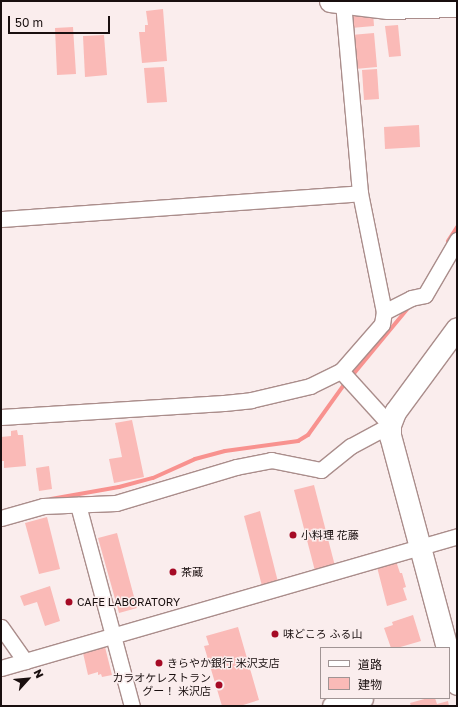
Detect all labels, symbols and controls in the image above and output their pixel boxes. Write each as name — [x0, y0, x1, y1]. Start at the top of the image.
scale bar — [10, 8, 112, 34]
text: 50 m — [15, 15, 43, 30]
place label: 小料理 花藤 — [301, 528, 359, 542]
marker: 小料理 花藤 — [288, 530, 298, 540]
place label: 茶蔵 — [181, 565, 203, 579]
marker: 茶蔵 — [168, 567, 178, 577]
place label: CAFE LABORATORY — [77, 595, 180, 609]
marker: CAFE LABORATORY — [64, 597, 74, 607]
place label: 味どころ ふる山 — [283, 627, 363, 641]
marker: 味どころ ふる山 — [270, 629, 280, 639]
legend — [320, 647, 450, 699]
place label: きらやか銀行 米沢支店 — [167, 656, 280, 670]
text: 道路 — [358, 657, 382, 672]
marker: きらやか銀行 米沢支店 — [154, 658, 164, 668]
north arrow — [8, 659, 48, 699]
text: N — [31, 667, 47, 680]
place label: カラオケレストラン グー！ 米沢店 — [112, 672, 211, 698]
text: 建物 — [358, 677, 382, 692]
marker: カラオケレストラン グー！ 米沢店 — [214, 680, 224, 690]

